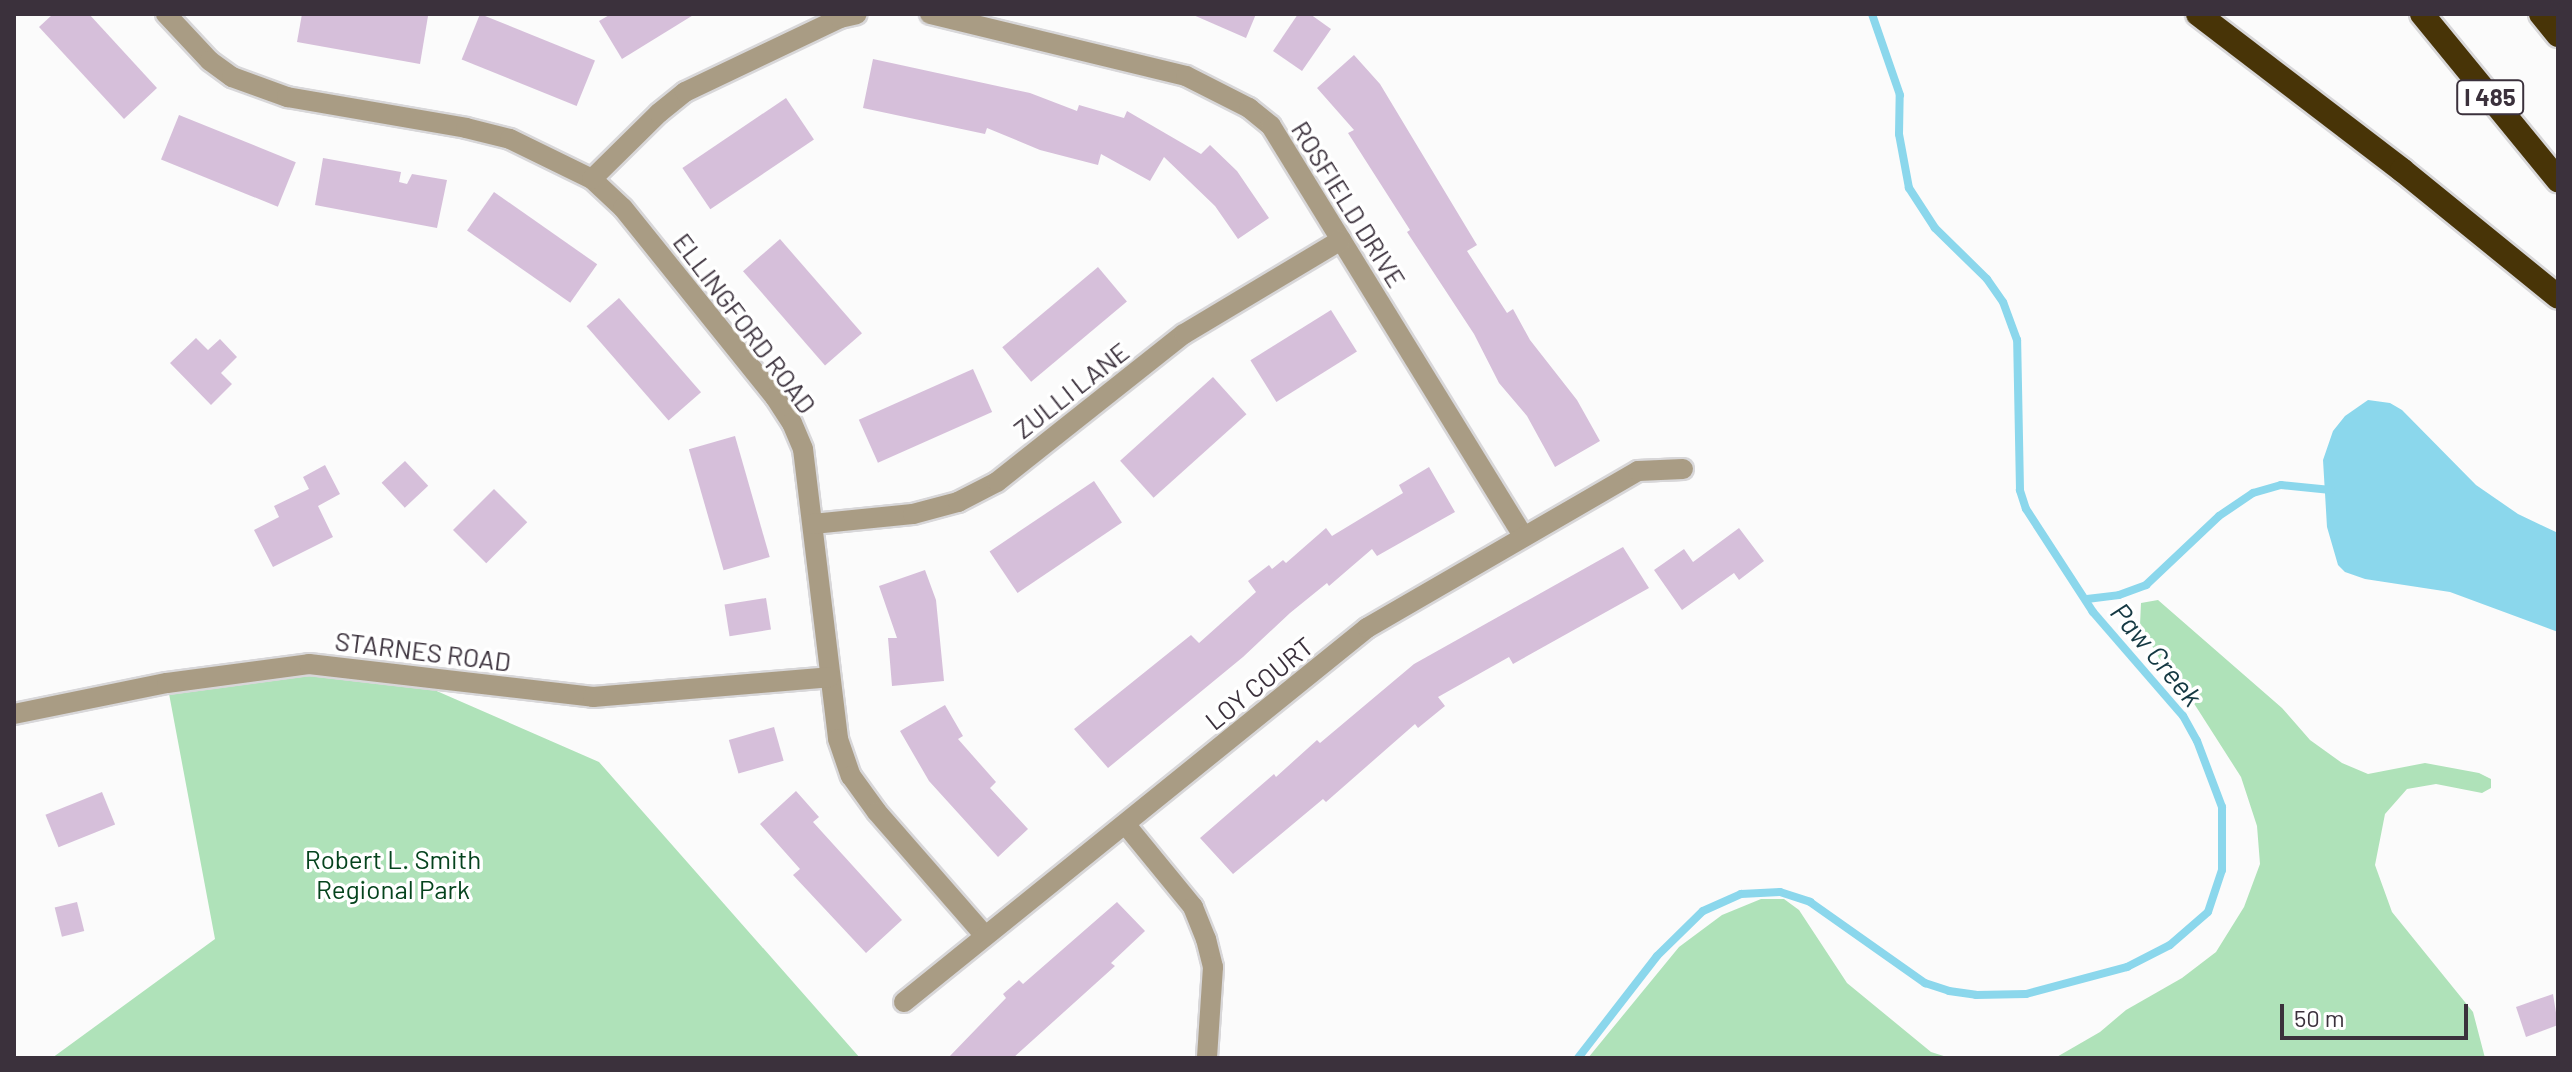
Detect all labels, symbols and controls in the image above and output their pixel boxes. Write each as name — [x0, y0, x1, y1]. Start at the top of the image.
road number: I 485 — [2456, 77, 2524, 117]
street label: ROSFIELD DRIVE — [1285, 115, 1413, 293]
street label: ELLINGFORD ROAD — [667, 227, 823, 419]
street label: ZULLI LANE — [1007, 335, 1135, 445]
water label: Paw Creek — [2104, 596, 2210, 712]
street label: STARNES ROAD — [333, 625, 513, 677]
street label: LOY COURT — [1199, 630, 1319, 736]
park label: Robert L. Smith Regional Park — [305, 843, 481, 904]
scale bar — [2284, 988, 2472, 1038]
text: 50 m — [2294, 1003, 2345, 1032]

